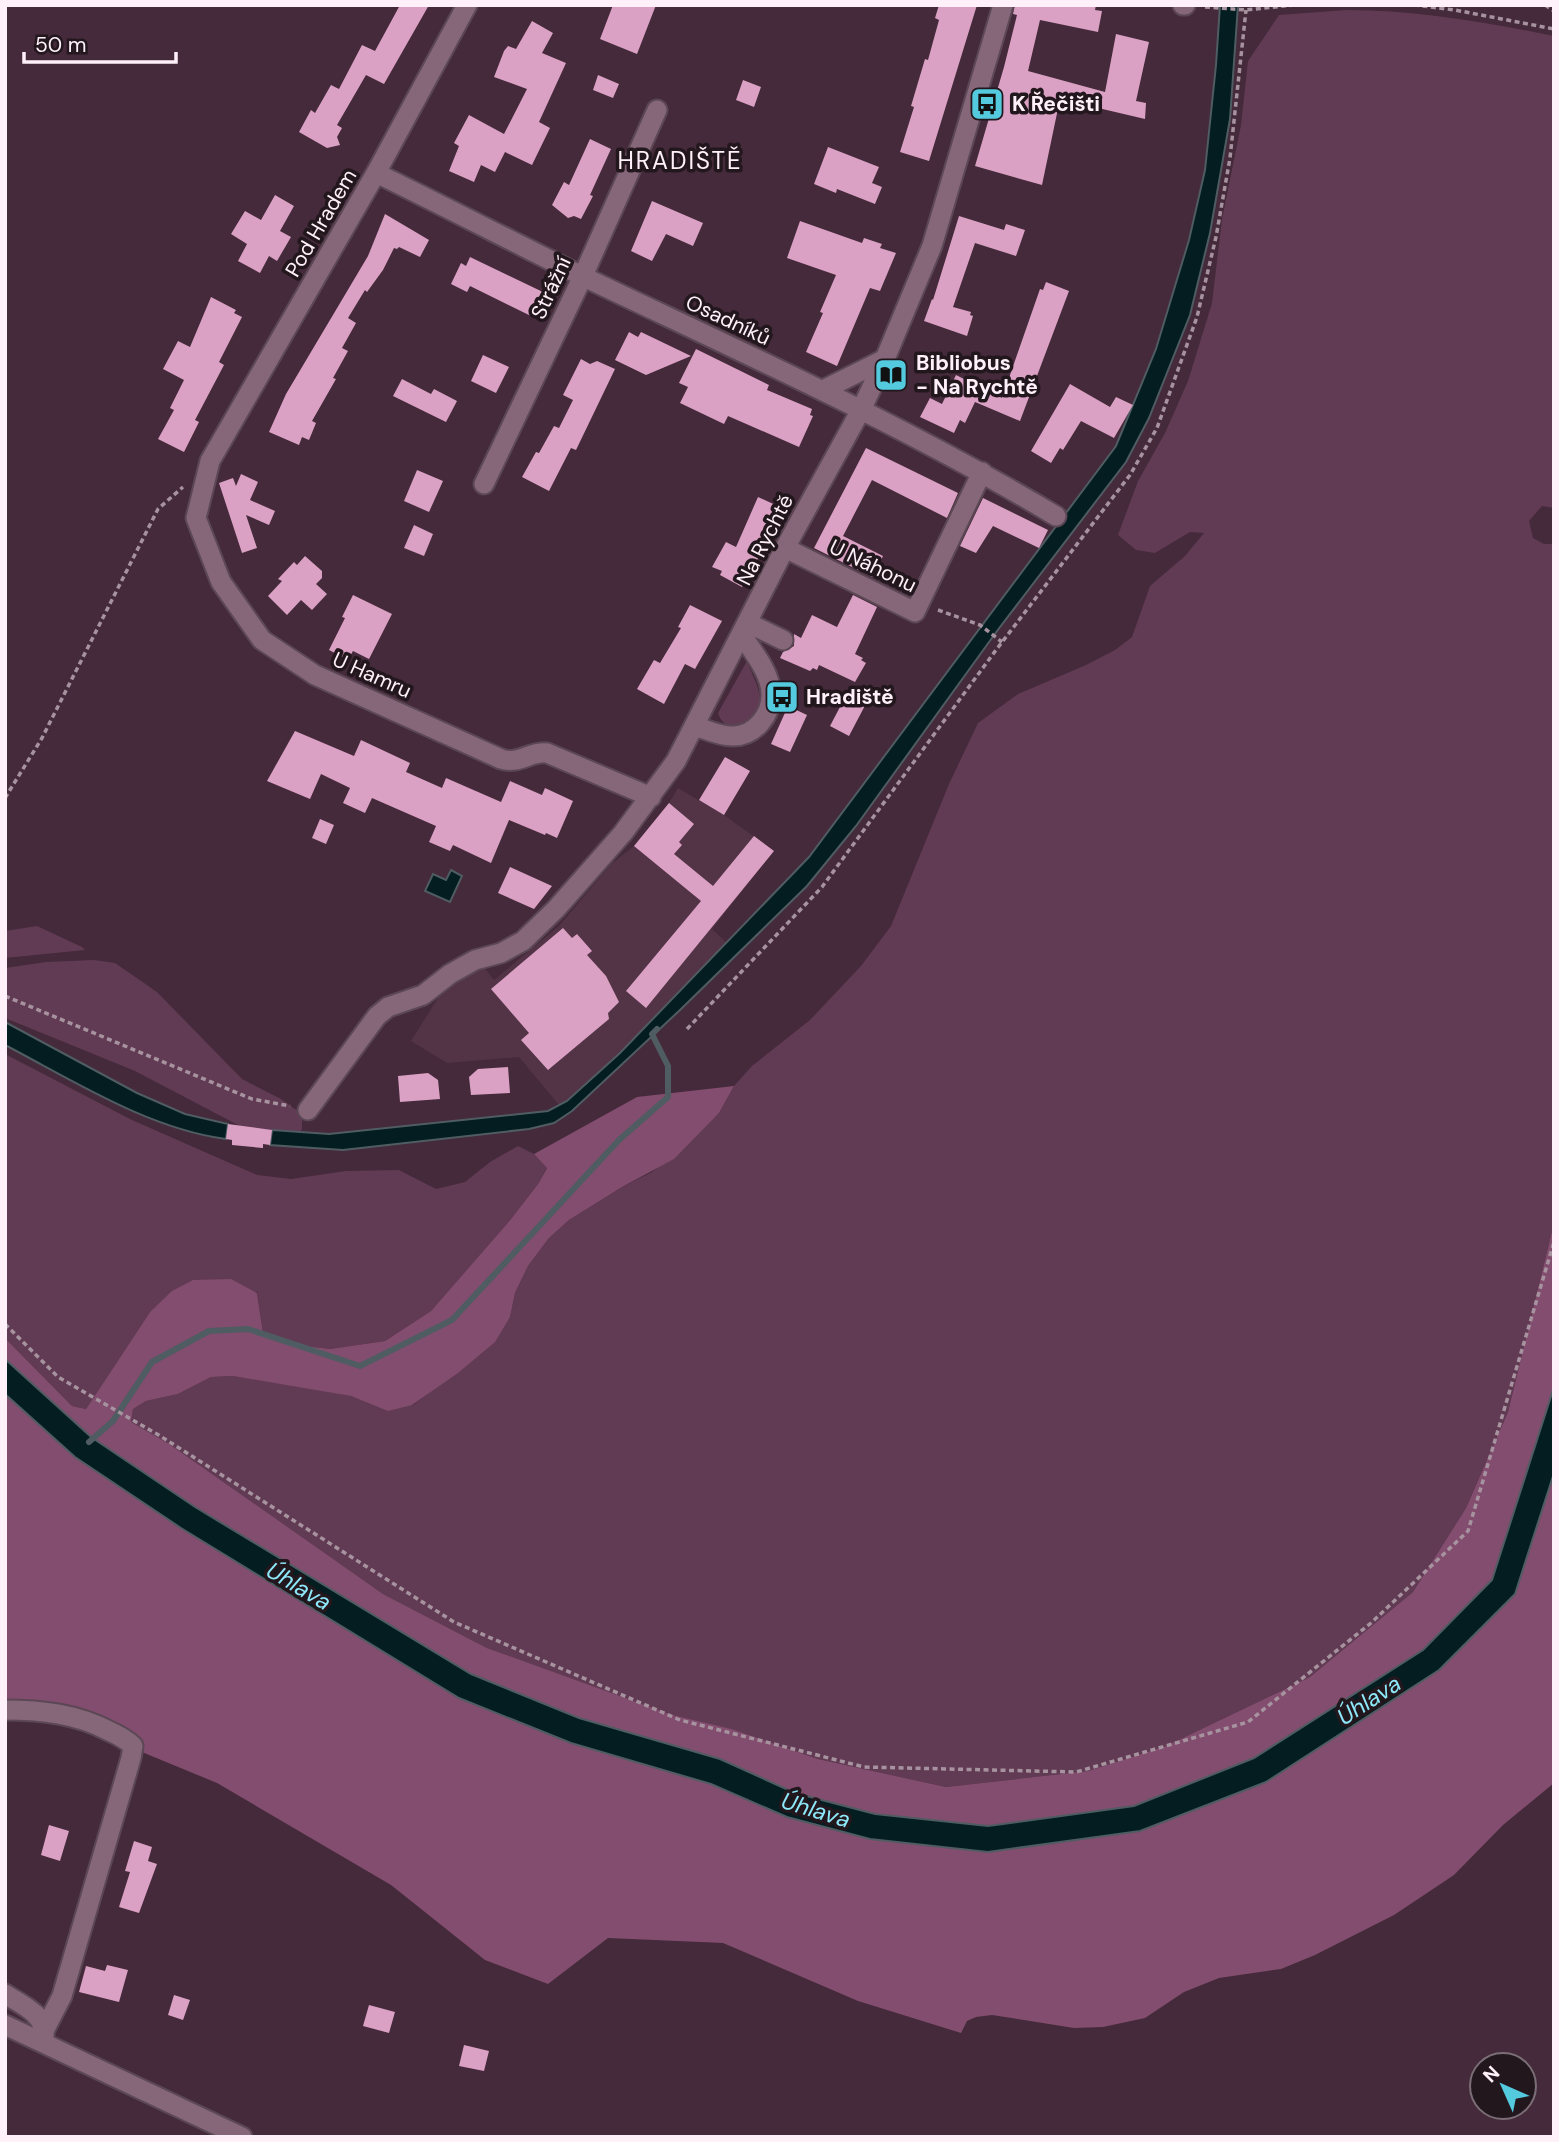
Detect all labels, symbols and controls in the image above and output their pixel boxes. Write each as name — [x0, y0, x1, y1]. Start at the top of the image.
scale bar — [24, 21, 177, 65]
text: 50 m — [35, 31, 86, 59]
bus stop icon: K Řečišti — [968, 85, 1006, 123]
place label: K Řečišti — [1012, 90, 1100, 118]
district label: HRADIŠTĚ — [617, 145, 743, 176]
street label: Pod Hradem — [279, 164, 363, 282]
street label: Strážní — [524, 252, 578, 324]
street label: Osadníků — [681, 288, 775, 352]
place label: Bibliobus - Na Rychtě — [916, 349, 1038, 401]
library icon: Bibliobus - Na Rychtě — [872, 356, 910, 394]
street label: Na Rychtě — [730, 490, 800, 590]
street label: U Náhonu — [825, 533, 921, 599]
street label: U Hamru — [328, 645, 416, 705]
bus stop icon: Hradiště — [763, 678, 801, 716]
place label: Hradiště — [806, 683, 894, 711]
water label: Úhlava — [261, 1555, 337, 1617]
water label: Úhlava — [1331, 1668, 1407, 1732]
water label: Úhlava — [778, 1785, 854, 1835]
north arrow — [1468, 2051, 1538, 2121]
text: N — [1478, 2061, 1505, 2088]

